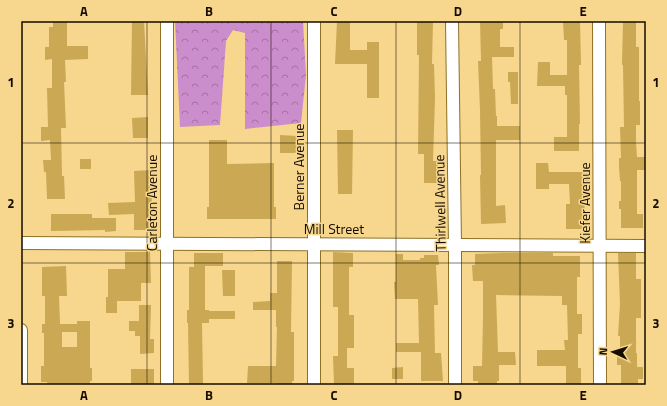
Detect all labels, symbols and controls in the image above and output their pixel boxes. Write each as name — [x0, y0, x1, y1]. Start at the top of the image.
text: A — [80, 1, 88, 21]
text: B — [205, 1, 213, 21]
text: C — [330, 1, 338, 21]
text: D — [454, 1, 462, 21]
text: E — [579, 1, 587, 21]
text: 1 — [7, 72, 15, 92]
text: 1 — [652, 72, 660, 92]
street label: Berner Avenue — [288, 124, 309, 210]
street label: Thirlwell Avenue — [428, 154, 451, 252]
street label: Carleton Avenue — [141, 155, 162, 251]
street label: Kiefer Avenue — [574, 162, 595, 244]
text: 2 — [7, 193, 15, 213]
text: 2 — [652, 193, 660, 213]
street label: Mill Street — [304, 218, 364, 239]
text: 3 — [7, 313, 15, 333]
text: 3 — [652, 313, 660, 333]
north arrow — [593, 332, 633, 372]
text: N — [595, 347, 611, 356]
text: A — [80, 385, 88, 405]
text: B — [205, 385, 213, 405]
text: C — [330, 385, 338, 405]
text: D — [454, 385, 462, 405]
text: E — [579, 385, 587, 405]

